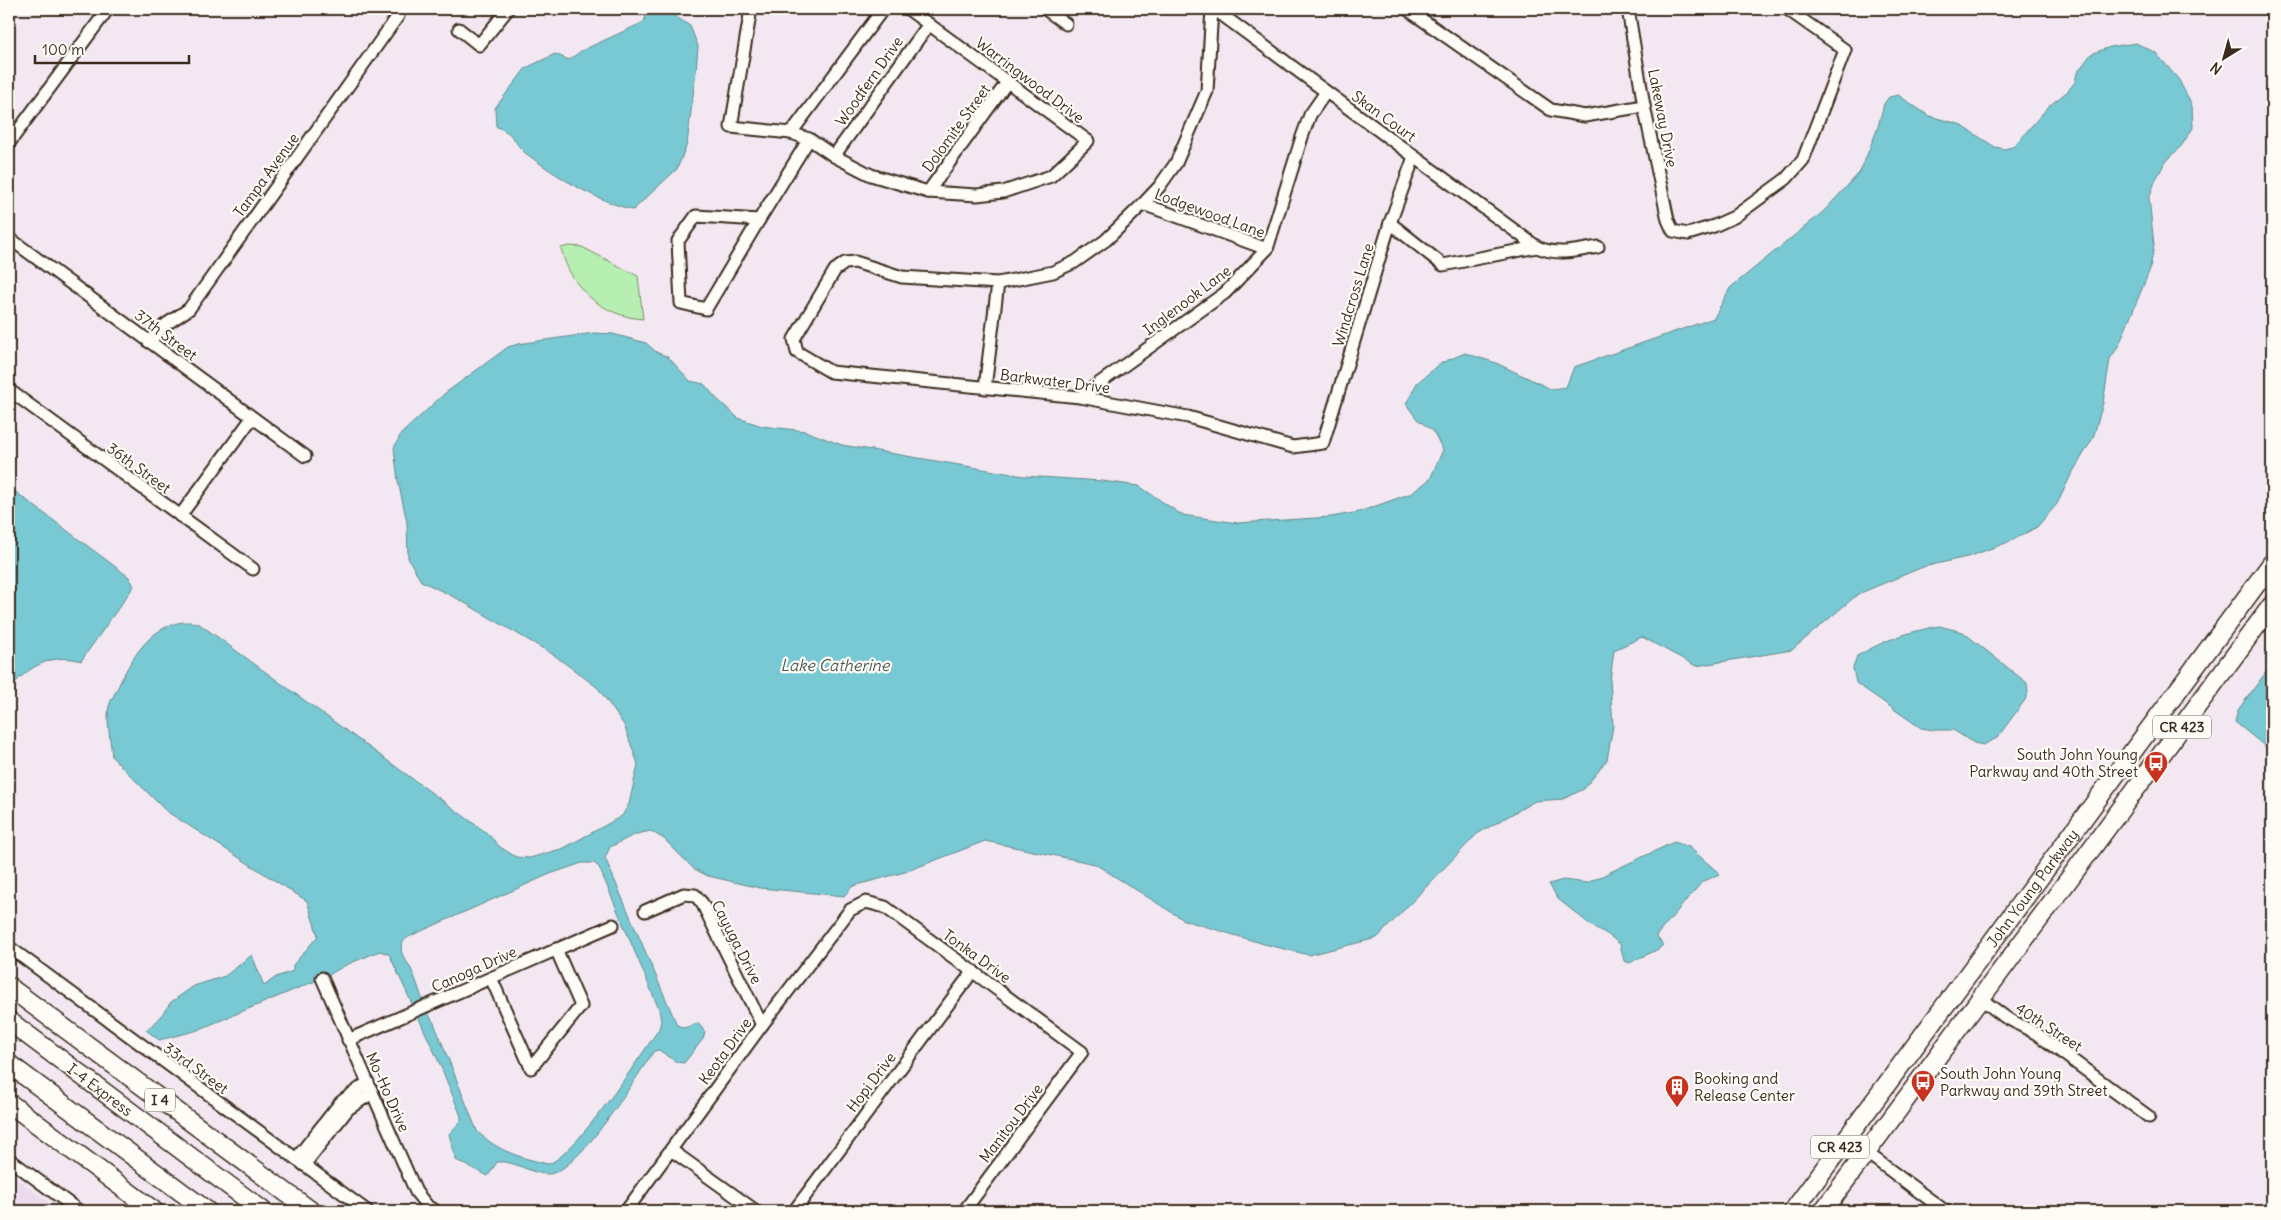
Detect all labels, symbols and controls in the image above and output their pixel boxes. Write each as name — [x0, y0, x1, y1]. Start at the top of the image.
scale bar — [35, 32, 189, 64]
street label: Woodfern Drive — [831, 32, 907, 130]
north arrow — [2198, 32, 2248, 82]
street label: Warringwood Drive — [972, 33, 1088, 127]
text: 100 m — [42, 40, 84, 59]
text: N — [2207, 58, 2225, 78]
street label: Lakeway Drive — [1644, 67, 1682, 169]
street label: Dolomite Street — [918, 80, 994, 176]
street label: Skan Court — [1348, 86, 1420, 146]
street label: Tampa Avenue — [229, 129, 303, 221]
street label: Lodgewood Lane — [1152, 184, 1268, 242]
street label: Windcross Lane — [1328, 241, 1378, 349]
street label: Inglenook Lane — [1139, 261, 1235, 339]
street label: 37th Street — [131, 305, 201, 365]
street label: Barkwater Drive — [999, 365, 1111, 397]
street label: 36th Street — [103, 438, 175, 498]
water label: Lake Catherine — [781, 655, 891, 675]
road number: CR 423 — [2153, 716, 2211, 739]
place label: South John Young Parkway and 40th Street — [1969, 745, 2138, 781]
bus stop icon: South John Young Parkway and 40th Street — [2143, 750, 2169, 784]
street label: John Young Parkway — [1982, 825, 2082, 950]
street label: Cayuga Drive — [708, 897, 766, 987]
street label: Tonka Drive — [939, 925, 1015, 987]
street label: Canoga Drive — [428, 942, 520, 996]
street label: 40th Street — [2012, 998, 2086, 1056]
street label: Keota Drive — [694, 1014, 756, 1088]
street label: 33rd Street — [160, 1038, 232, 1098]
street label: Hopi Drive — [842, 1048, 900, 1116]
street label: Mo-Ho Drive — [362, 1049, 414, 1135]
street label: I-4 Express — [64, 1059, 137, 1120]
place label: South John Young Parkway and 39th Street — [1940, 1064, 2107, 1100]
place label: Booking and Release Center — [1694, 1069, 1795, 1105]
bus stop icon: South John Young Parkway and 39th Street — [1910, 1069, 1936, 1103]
building icon: Booking and Release Center — [1664, 1074, 1690, 1108]
street label: Manitou Drive — [975, 1080, 1047, 1166]
road number: I 4 — [145, 1088, 175, 1112]
road number: CR 423 — [1811, 1136, 1869, 1158]

